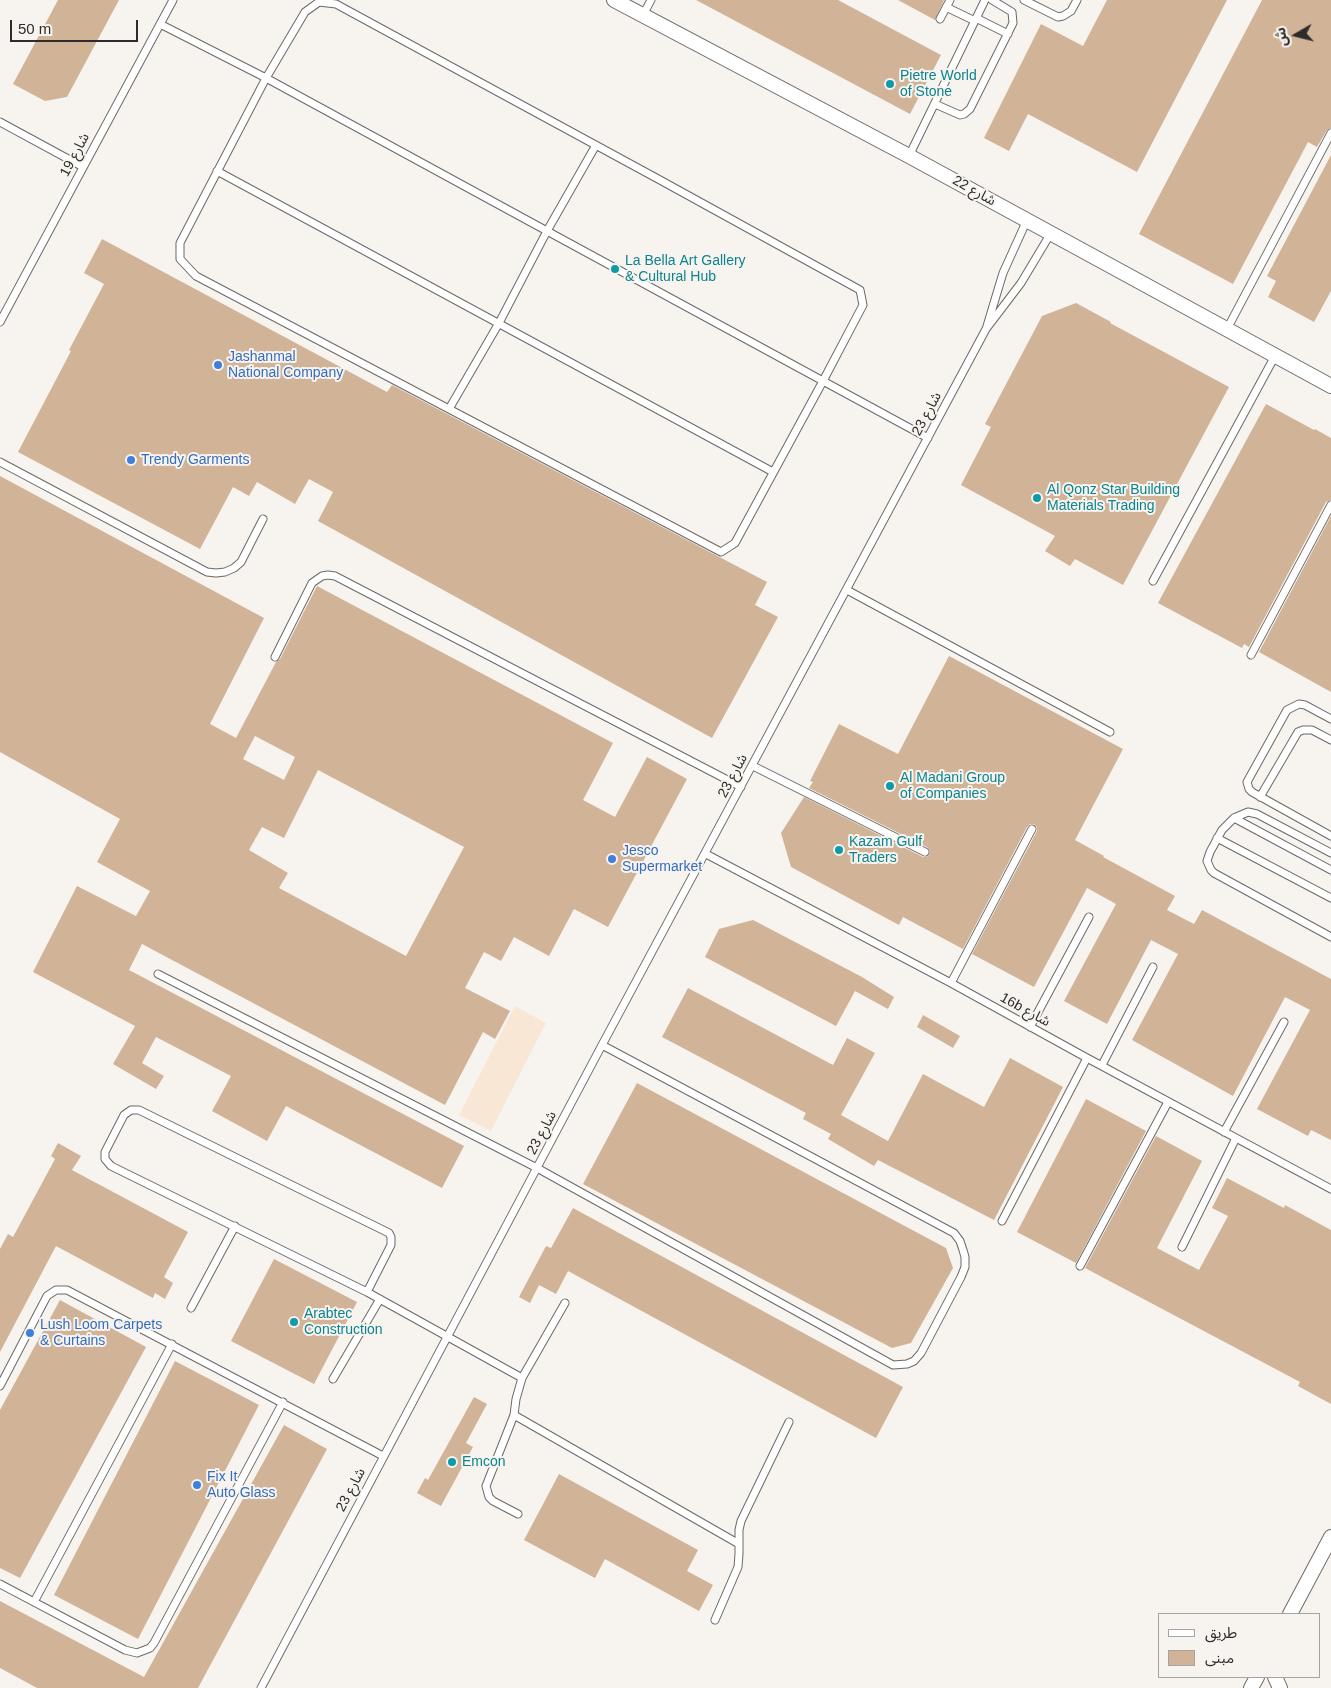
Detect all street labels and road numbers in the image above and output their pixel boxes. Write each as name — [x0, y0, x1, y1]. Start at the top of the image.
street label: شارع 19 — [57, 130, 93, 180]
street label: شارع 22 — [949, 172, 999, 210]
street label: شارع 23 — [909, 389, 945, 439]
street label: شارع 23 — [715, 751, 751, 801]
street label: 16b شارع — [997, 989, 1053, 1031]
street label: شارع 23 — [524, 1108, 560, 1158]
street label: شارع 23 — [333, 1465, 369, 1515]

